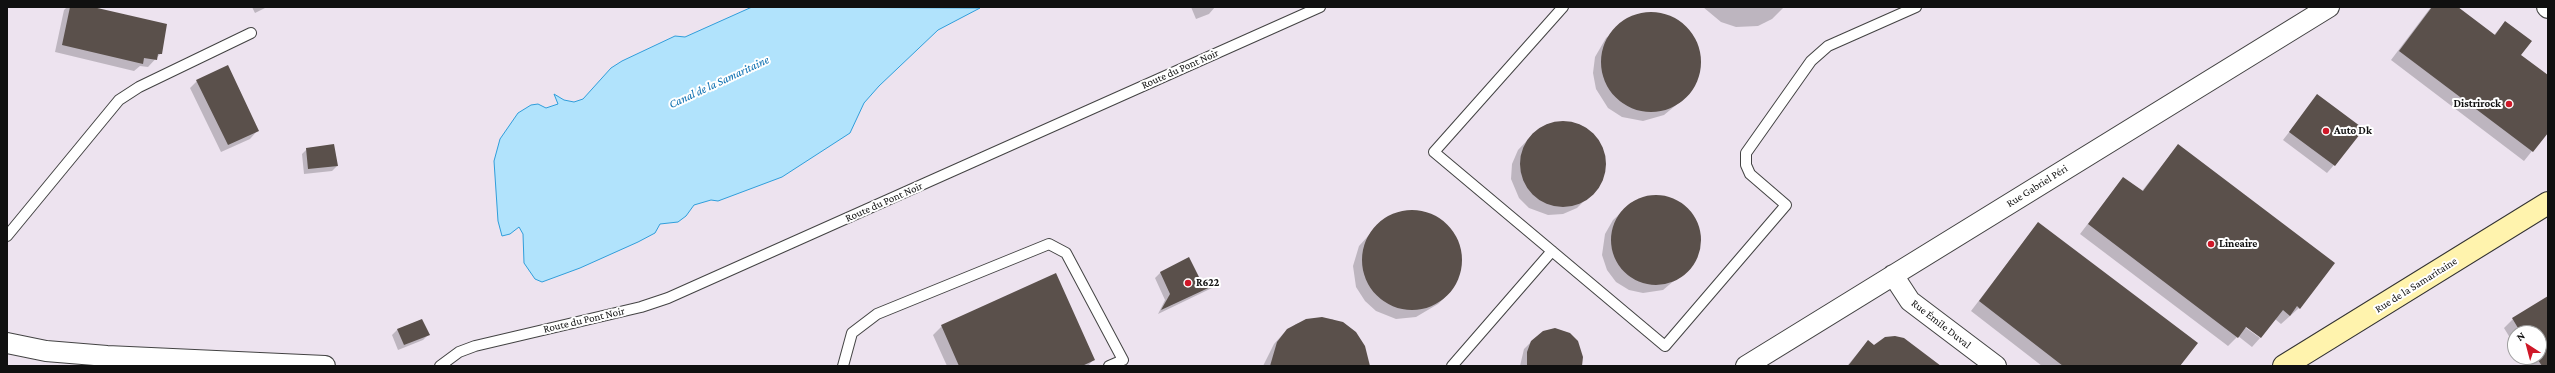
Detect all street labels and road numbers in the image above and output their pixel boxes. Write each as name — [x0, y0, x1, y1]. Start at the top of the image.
street label: Route du Pont Noir — [1139, 46, 1221, 92]
street label: Rue Gabriel Péri — [2004, 162, 2070, 210]
street label: Route du Pont Noir — [843, 179, 925, 225]
street label: Rue de la Samaritaine — [2372, 254, 2460, 316]
street label: Rue Émile Duval — [1908, 297, 1974, 351]
street label: Route du Pont Noir — [542, 304, 626, 336]

